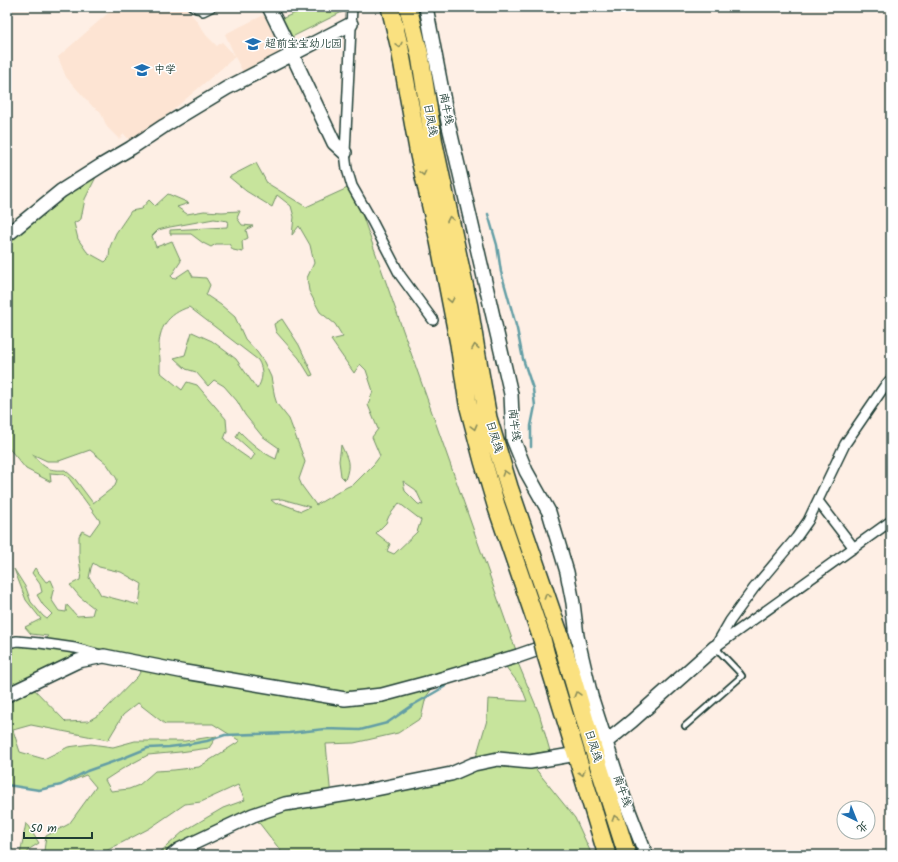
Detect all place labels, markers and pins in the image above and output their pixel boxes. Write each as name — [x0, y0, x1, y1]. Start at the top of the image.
school or university icon: 超前宝宝幼儿园 — [244, 35, 262, 53]
place label: 超前宝宝幼儿园 — [265, 35, 342, 53]
school or university icon: 中学 — [133, 61, 151, 79]
place label: 中学 — [154, 61, 176, 79]

